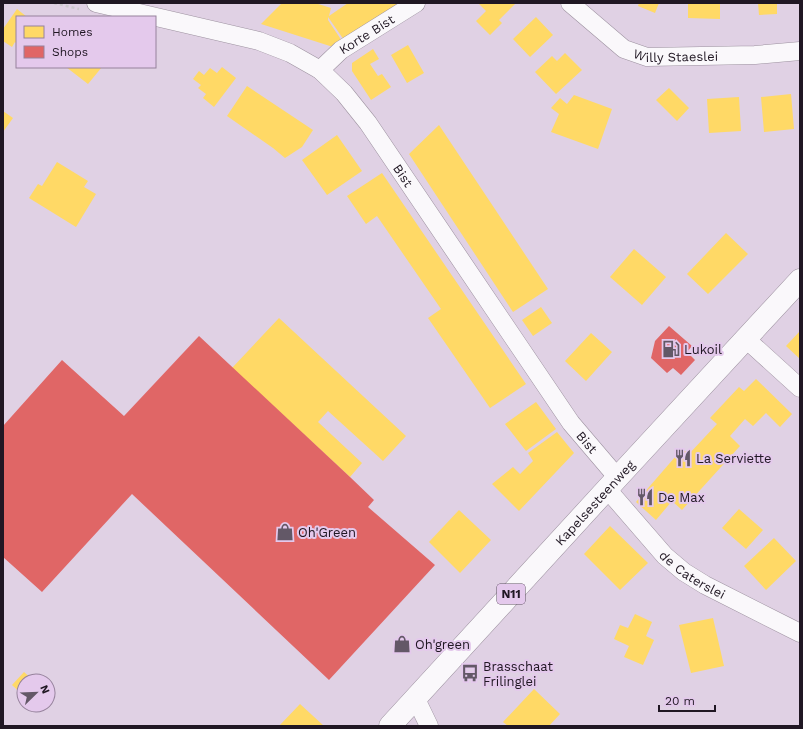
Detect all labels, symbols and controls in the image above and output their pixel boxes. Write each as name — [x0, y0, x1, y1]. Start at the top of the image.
street label: Korte Bist — [336, 11, 397, 57]
legend — [16, 16, 156, 68]
text: Homes — [52, 25, 93, 39]
text: Shops — [52, 45, 88, 59]
street label: Willy Staeslei — [632, 45, 718, 65]
street label: Bist — [390, 161, 417, 190]
fuel station icon: Lukoil — [661, 339, 681, 359]
place label: Lukoil — [684, 342, 722, 357]
street label: Bist — [574, 428, 601, 457]
restaurant icon: La Serviette — [673, 448, 693, 468]
place label: La Serviette — [696, 451, 772, 466]
street label: Kapelsesteenweg — [552, 457, 637, 548]
restaurant icon: De Max — [635, 487, 655, 507]
place label: De Max — [658, 490, 705, 505]
shop icon: Oh'Green — [275, 522, 295, 542]
place label: Oh'Green — [298, 525, 356, 540]
street label: de Caterslei — [656, 548, 728, 602]
road number: N11 — [497, 584, 525, 604]
shop icon: Oh'green — [392, 634, 412, 654]
place label: Oh'green — [415, 637, 470, 652]
place label: Brasschaat Frilinglei — [483, 659, 553, 689]
bus stop icon: Brasschaat Frilinglei — [460, 663, 480, 683]
north arrow — [16, 673, 56, 713]
text: N — [37, 683, 52, 696]
scale bar — [659, 687, 715, 713]
text: 20 m — [665, 694, 695, 708]

